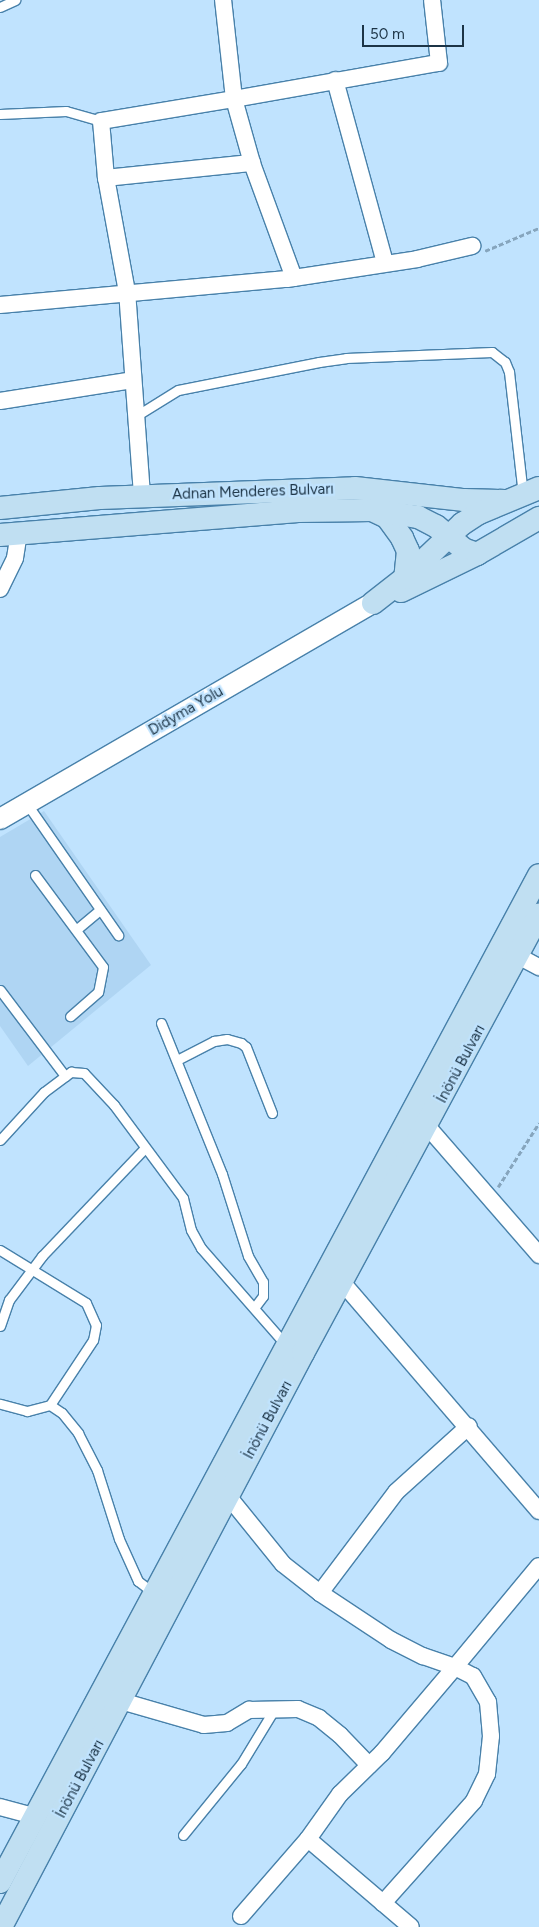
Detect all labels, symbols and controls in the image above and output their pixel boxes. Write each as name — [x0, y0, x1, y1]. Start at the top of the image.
scale bar — [364, 15, 466, 47]
text: 50 m — [370, 25, 405, 43]
street label: Adnan Menderes Bulvarı — [172, 480, 334, 504]
street label: Didyma Yolu — [146, 682, 226, 740]
street label: İnönü Bulvarı — [433, 1022, 489, 1106]
street label: İnönü Bulvarı — [240, 1378, 296, 1462]
street label: İnönü Bulvarı — [52, 1737, 108, 1821]

